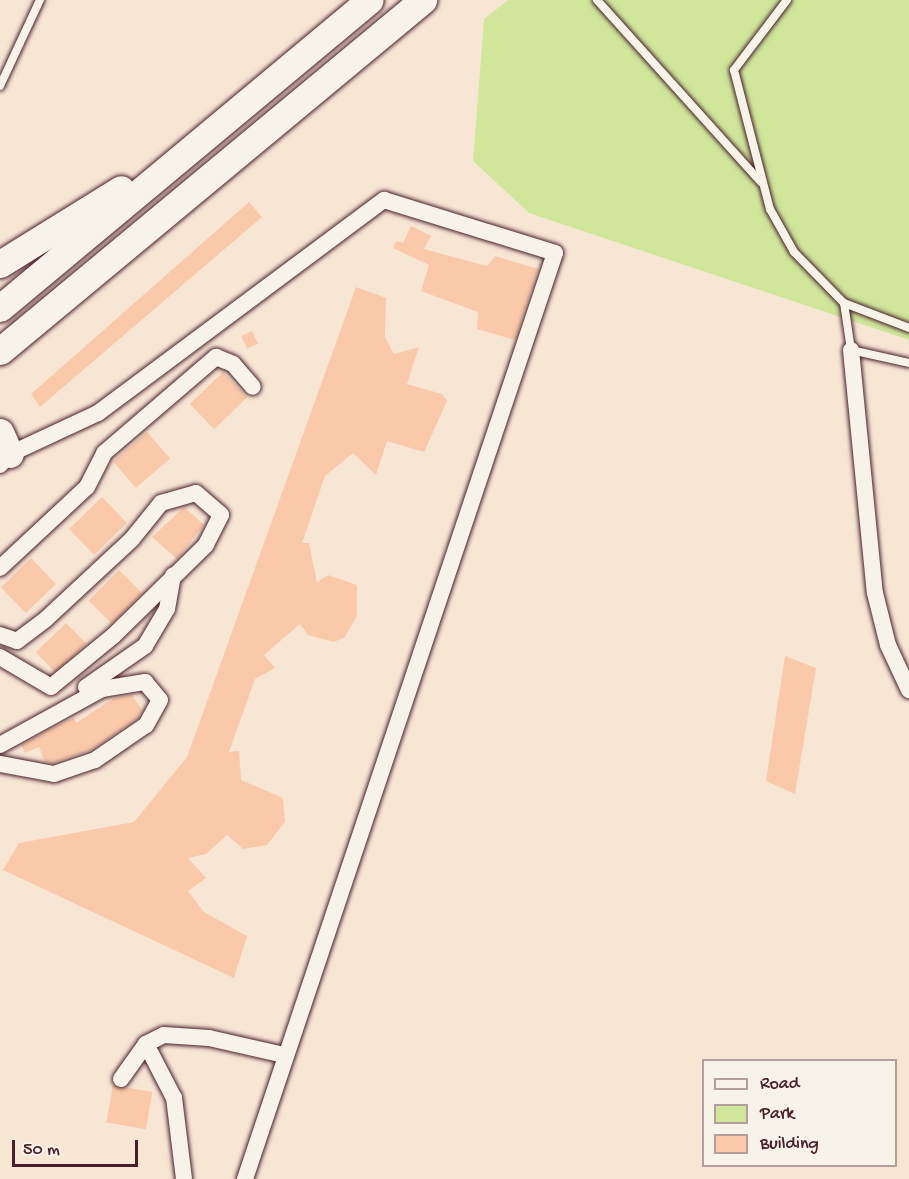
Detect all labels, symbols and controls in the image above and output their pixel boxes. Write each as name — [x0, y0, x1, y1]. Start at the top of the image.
legend — [702, 1059, 897, 1167]
text: Road — [760, 1074, 799, 1095]
text: Park — [760, 1104, 794, 1125]
scale bar — [15, 1128, 141, 1166]
text: Building — [760, 1134, 819, 1155]
text: 50 m — [23, 1140, 60, 1161]

